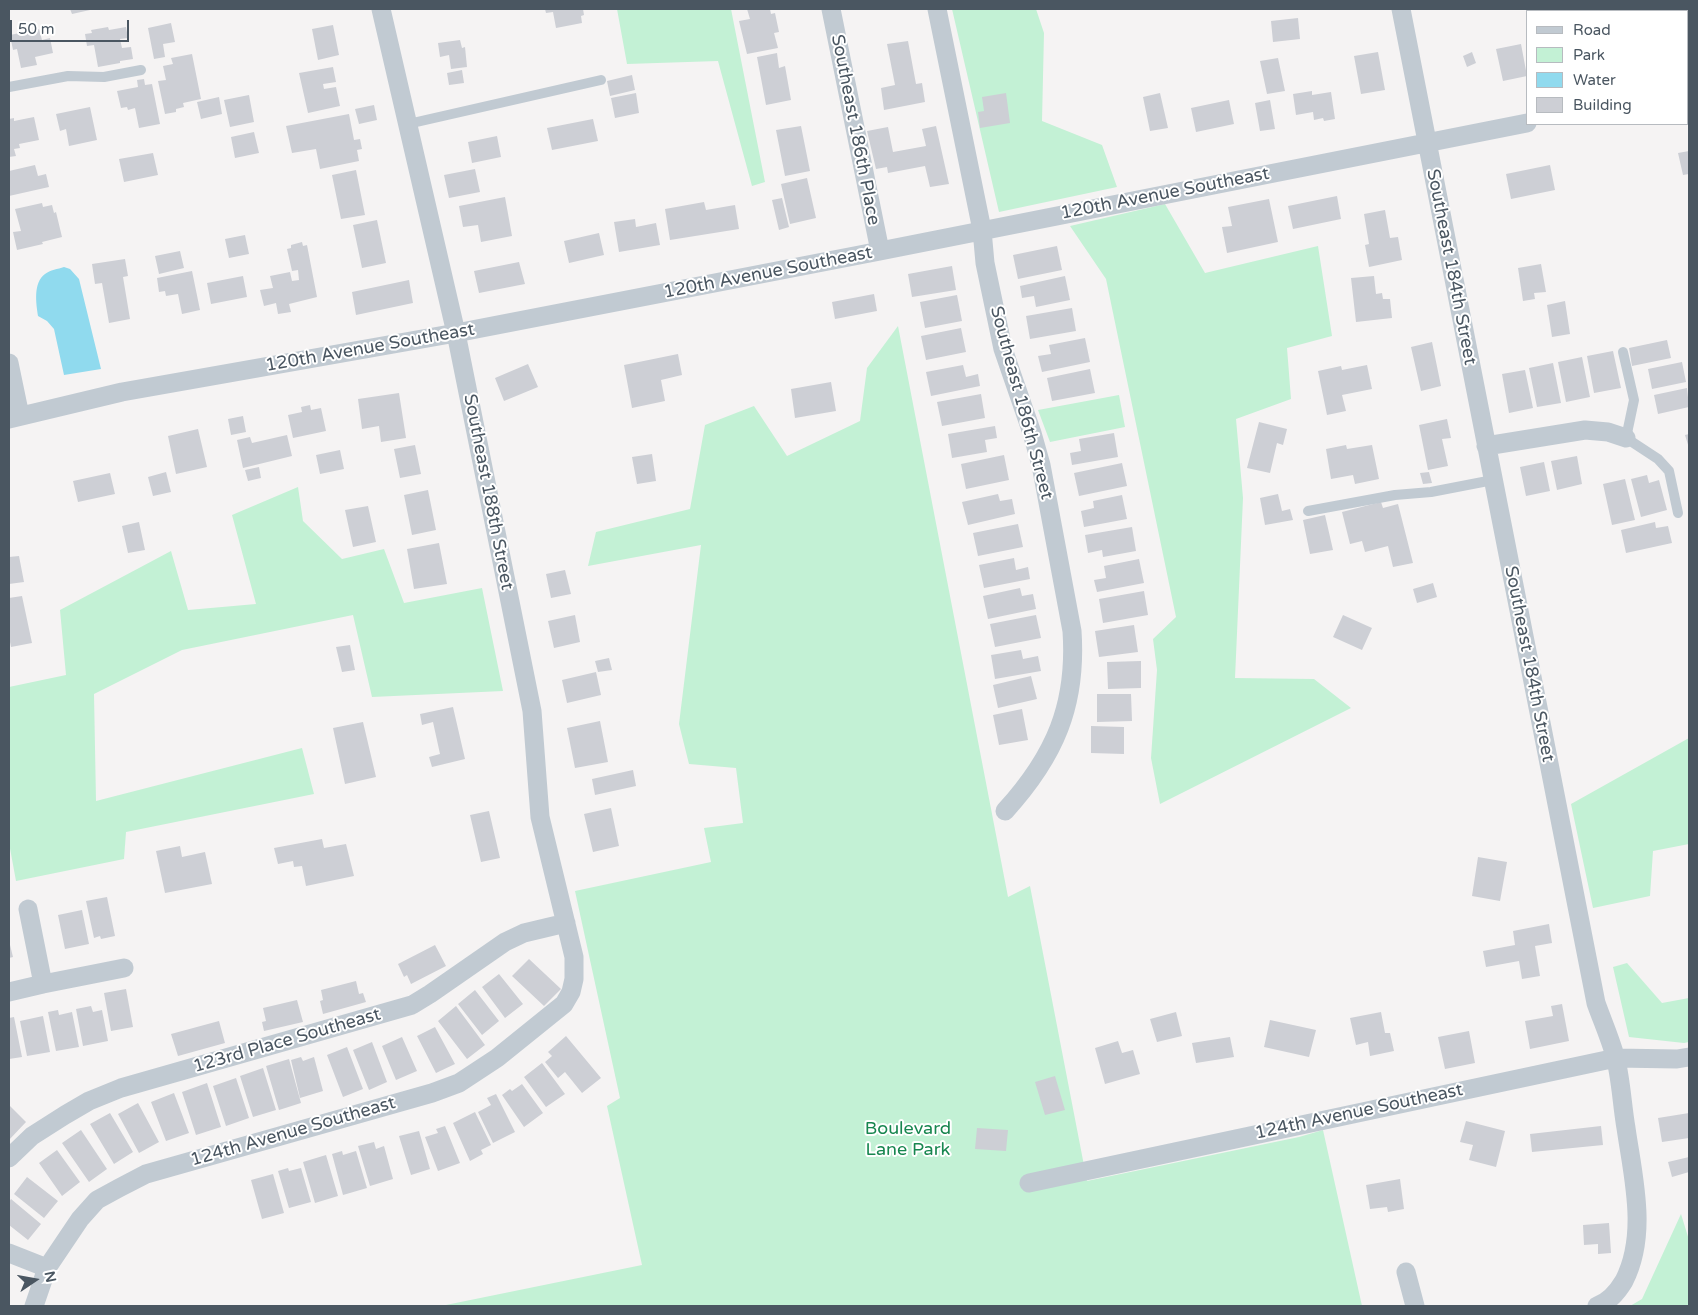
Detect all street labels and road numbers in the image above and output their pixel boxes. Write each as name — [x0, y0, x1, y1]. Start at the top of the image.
street label: Southeast 186th Place — [826, 33, 884, 227]
street label: 120th Avenue Southeast — [1059, 163, 1271, 225]
street label: Southeast 184th Street — [1421, 167, 1481, 367]
street label: 120th Avenue Southeast — [662, 242, 874, 304]
street label: Southeast 186th Street — [985, 304, 1057, 502]
street label: 120th Avenue Southeast — [264, 319, 476, 377]
street label: Southeast 188th Street — [458, 392, 518, 592]
street label: Southeast 184th Street — [1499, 564, 1559, 764]
street label: 123rd Place Southeast — [191, 1004, 383, 1078]
street label: 124th Avenue Southeast — [1253, 1079, 1465, 1145]
street label: 124th Avenue Southeast — [188, 1092, 398, 1172]

